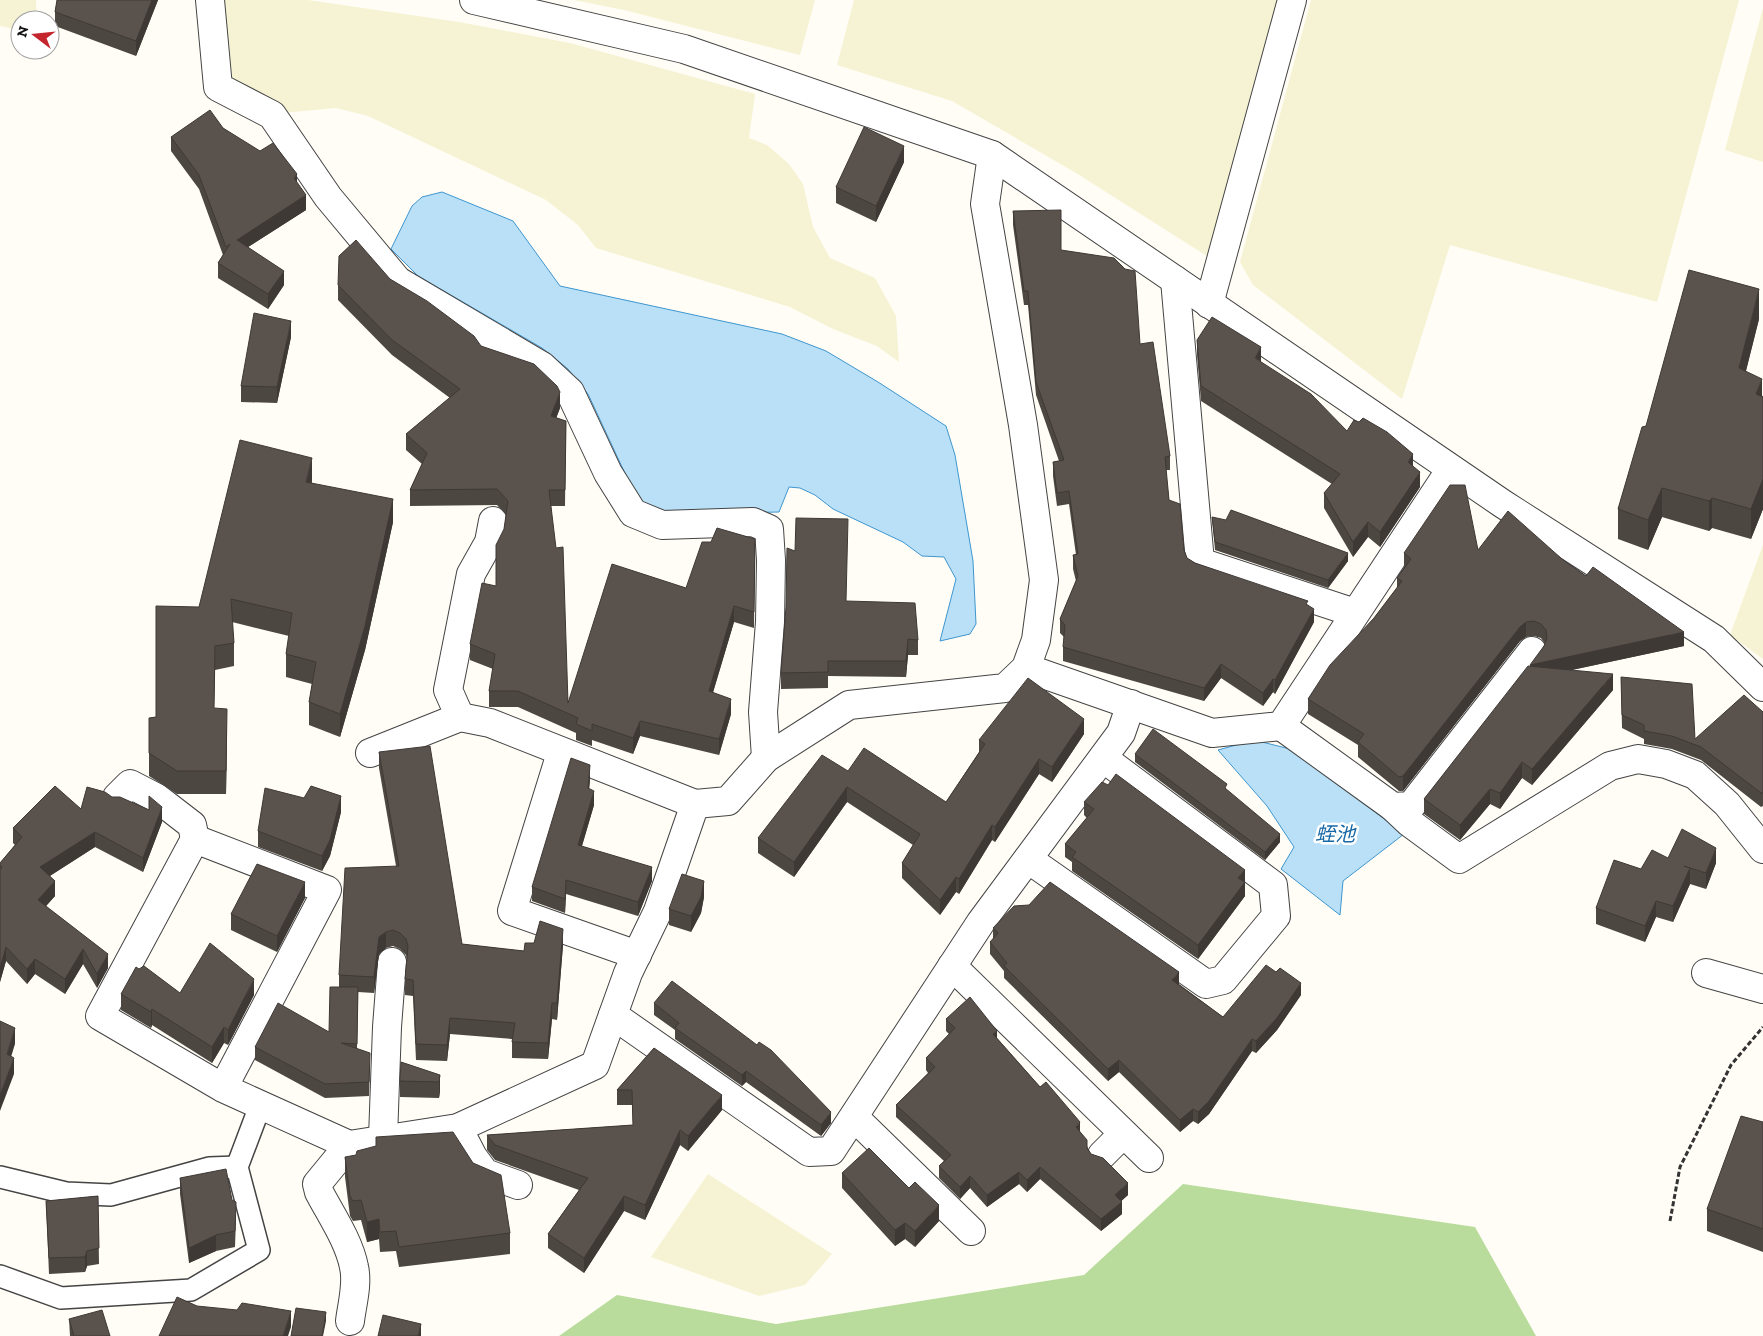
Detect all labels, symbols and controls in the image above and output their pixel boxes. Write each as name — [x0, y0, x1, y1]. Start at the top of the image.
north arrow — [10, 10, 60, 60]
text: N — [13, 24, 33, 39]
water label: 蛭池 — [1315, 822, 1357, 846]

